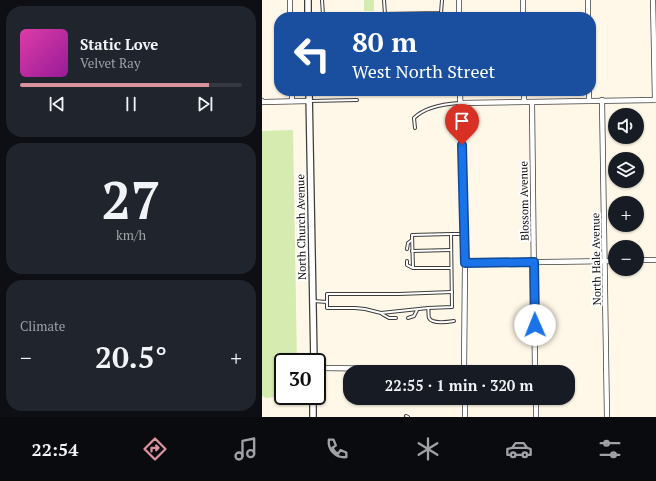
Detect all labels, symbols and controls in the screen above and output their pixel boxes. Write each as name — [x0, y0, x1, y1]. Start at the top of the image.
text: 80 m — [352, 23, 417, 60]
icon: left — [286, 28, 338, 80]
text: Static Love — [80, 34, 158, 54]
text: Velvet Ray — [80, 54, 140, 72]
text: West North Street — [352, 59, 495, 83]
icon: previous — [46, 93, 68, 115]
icon: pause — [120, 93, 142, 115]
icon: next — [194, 93, 216, 115]
pin — [445, 104, 479, 145]
map controls — [608, 108, 644, 276]
button: sound — [608, 108, 644, 144]
icon: arrive — [451, 110, 473, 132]
button: layers — [608, 152, 644, 188]
street label: Blossom Avenue — [516, 161, 532, 241]
text: 27 — [102, 165, 160, 234]
street label: North Church Avenue — [293, 174, 309, 280]
button: + — [608, 196, 644, 232]
street label: North Hale Avenue — [588, 212, 604, 305]
text: km/h — [116, 226, 146, 244]
button: − — [608, 240, 644, 276]
position arrow — [514, 304, 556, 346]
text: Climate — [20, 317, 65, 335]
text: 20.5° — [95, 337, 167, 377]
text: − — [20, 343, 32, 372]
text: + — [230, 343, 242, 372]
speed limit sign: 30 — [274, 353, 326, 405]
text: 22:55 · 1 min · 320 m — [385, 375, 533, 395]
icon: directions — [141, 435, 169, 463]
icon: music — [232, 435, 260, 463]
icon: phone — [323, 435, 351, 463]
icon: climate — [414, 435, 442, 463]
icon: car — [505, 435, 533, 463]
icon: filters — [596, 435, 624, 463]
text: 22:54 — [32, 437, 78, 461]

